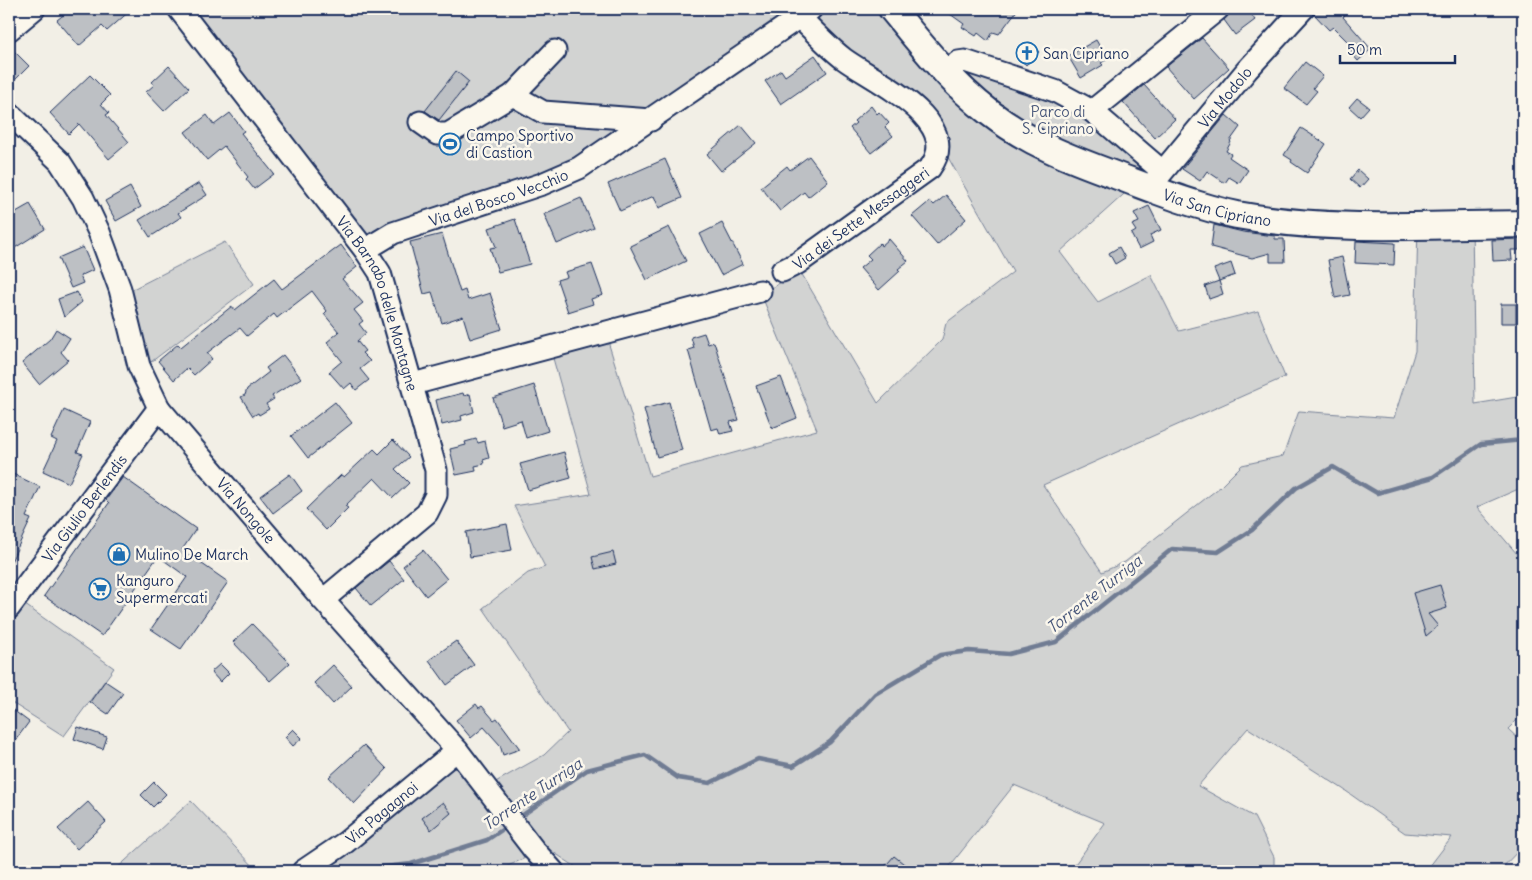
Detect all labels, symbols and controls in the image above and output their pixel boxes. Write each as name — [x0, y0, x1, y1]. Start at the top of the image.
scale bar — [1340, 32, 1454, 64]
text: 50 m — [1347, 40, 1382, 59]
church icon: San Cipriano — [1015, 41, 1039, 65]
place label: San Cipriano — [1043, 44, 1129, 63]
street label: Via Modolo — [1193, 62, 1256, 132]
park label: Parco di S. Cipriano — [1022, 102, 1094, 138]
place label: Campo Sportivo di Castion — [466, 126, 574, 162]
sports icon: Campo Sportivo di Castion — [438, 132, 462, 156]
street label: Via dei Sette Messaggeri — [789, 163, 932, 273]
street label: Via del Bosco Vecchio — [426, 164, 571, 230]
street label: Via San Cipriano — [1161, 184, 1272, 230]
street label: Via Barnabo delle Montagne — [333, 212, 423, 393]
street label: Via Giulio Berlendis — [37, 450, 131, 566]
street label: Via Nongole — [213, 473, 280, 547]
shop icon: Mulino De March — [107, 542, 131, 566]
place label: Mulino De March — [135, 545, 249, 564]
water label: Torrente Turriga — [1042, 550, 1146, 637]
place label: Kanguro Supermercati — [116, 571, 208, 607]
supermarket icon: Kanguro Supermercati — [88, 577, 112, 601]
water label: Torrente Turriga — [478, 753, 586, 835]
street label: Via Pagagnoi — [342, 777, 421, 848]

